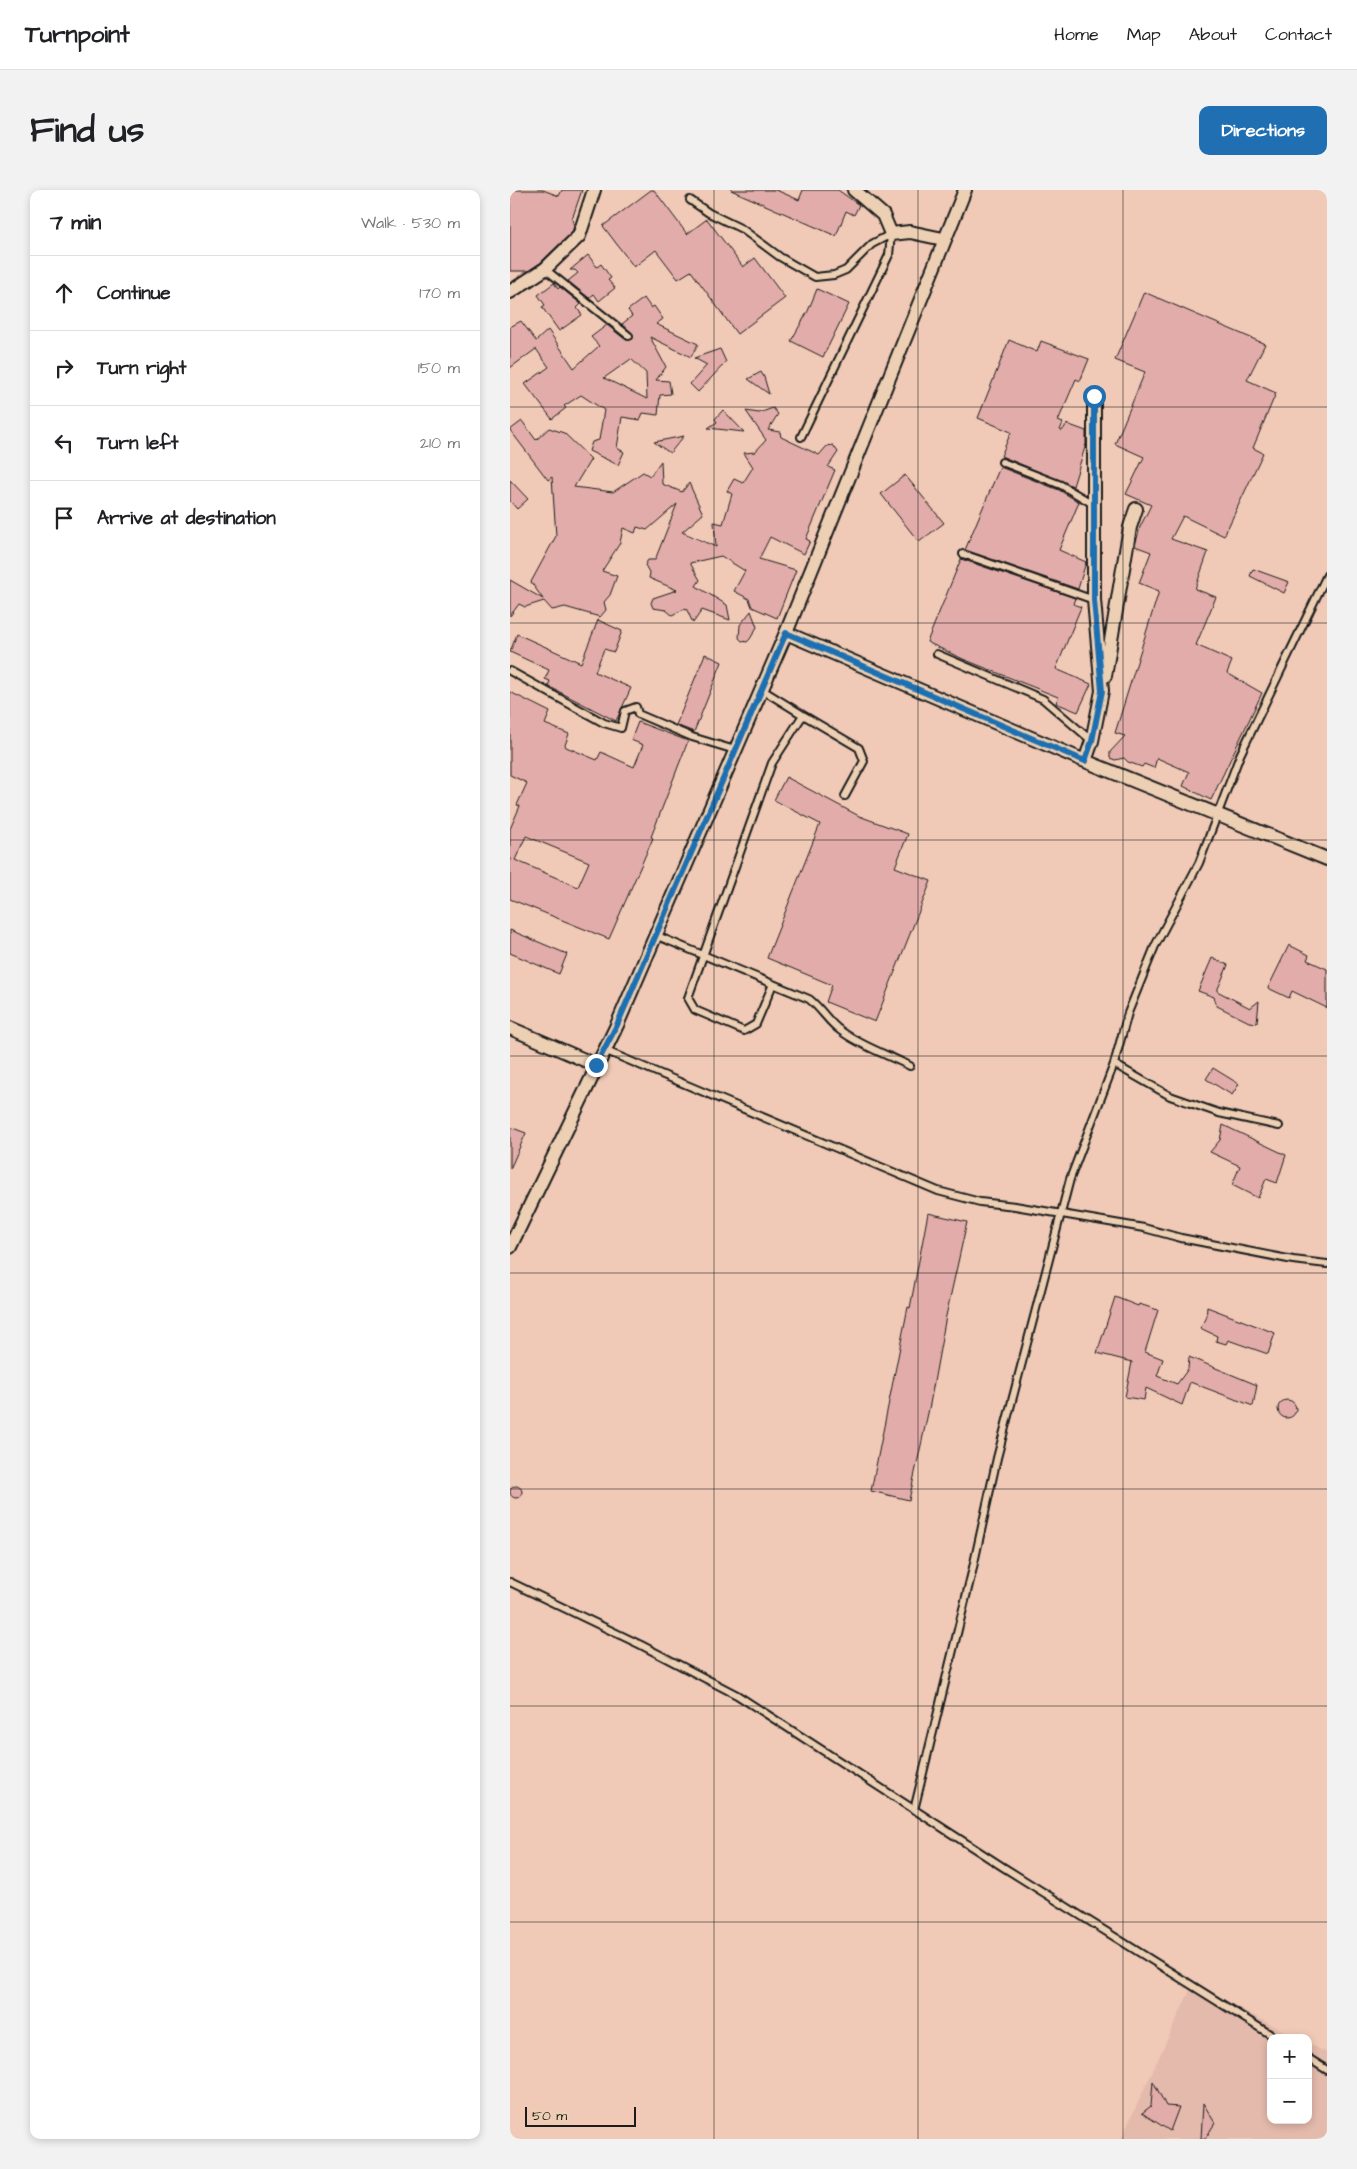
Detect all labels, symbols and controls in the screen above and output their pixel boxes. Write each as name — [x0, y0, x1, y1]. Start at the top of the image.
text: Turnpoint — [25, 18, 130, 52]
text: Home — [1054, 22, 1099, 47]
text: Map — [1127, 22, 1161, 47]
text: About — [1189, 22, 1237, 47]
text: Contact — [1265, 22, 1332, 47]
text: Find us — [30, 106, 144, 155]
button: Directions — [1199, 106, 1327, 155]
text: 7 min — [50, 208, 101, 237]
text: Walk · 530 m — [361, 212, 460, 234]
icon: ahead — [50, 279, 78, 307]
text: Continue — [97, 280, 171, 307]
text: 170 m — [419, 282, 460, 304]
icon: right — [50, 354, 78, 382]
text: Turn right — [97, 355, 186, 382]
text: 150 m — [418, 357, 460, 379]
route start — [1083, 385, 1106, 408]
icon: left — [50, 429, 78, 457]
text: Turn left — [97, 430, 178, 457]
text: 210 m — [420, 432, 460, 454]
icon: arrive — [50, 504, 78, 532]
text: Arrive at destination — [97, 505, 276, 532]
route end — [585, 1054, 608, 1077]
map controls — [1267, 2034, 1312, 2124]
button: + — [1267, 2034, 1312, 2079]
button: − — [1267, 2079, 1312, 2124]
scale bar — [525, 2104, 636, 2127]
text: 50 m — [532, 2106, 567, 2126]

